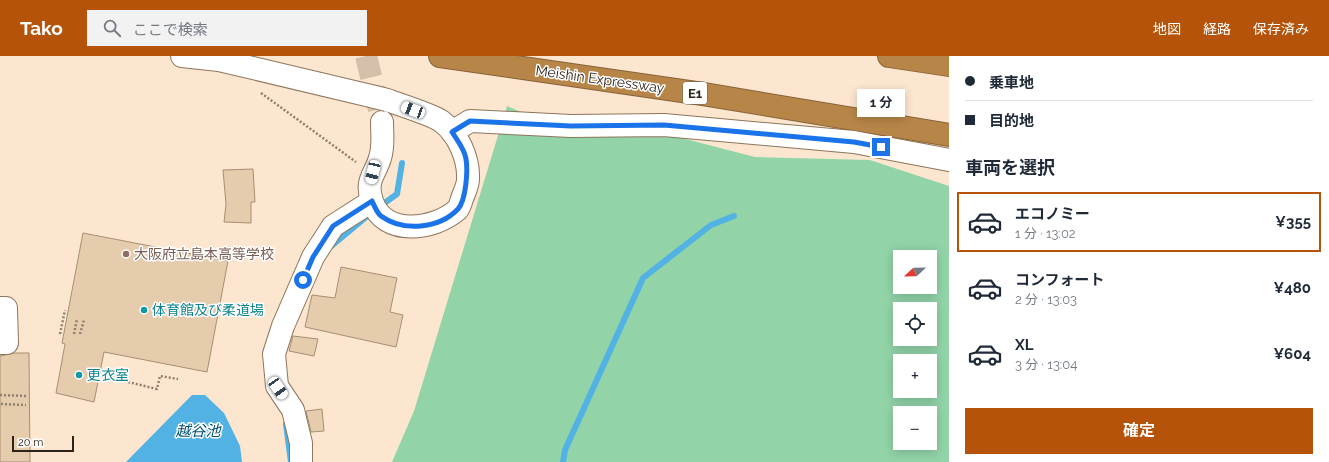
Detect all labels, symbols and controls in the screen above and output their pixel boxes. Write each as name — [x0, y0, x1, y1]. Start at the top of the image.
search box — [87, 10, 367, 46]
text: Tako — [20, 17, 63, 39]
icon: search — [101, 17, 123, 39]
text: ここで検索 — [133, 21, 208, 39]
text: 地図 — [1153, 21, 1181, 37]
text: 経路 — [1203, 21, 1231, 37]
text: 保存済み — [1253, 21, 1309, 37]
street label: Meishin Expressway — [535, 62, 666, 96]
text: 乗車地 — [989, 74, 1034, 92]
road number: E1 — [683, 82, 707, 104]
callout: 1 分 — [857, 89, 905, 117]
text: 1 分 — [870, 95, 892, 110]
car — [400, 100, 426, 120]
text: 目的地 — [989, 112, 1034, 130]
route end — [872, 138, 890, 156]
text: 車両を選択 — [965, 157, 1055, 178]
car — [364, 159, 382, 185]
icon: car — [967, 204, 1003, 240]
text: エコノミー — [1015, 205, 1090, 223]
text: ¥355 — [1275, 213, 1311, 231]
text: 1 分 · 13:02 — [1015, 226, 1076, 241]
place label: 大阪府立島本高等学校 — [134, 246, 274, 262]
marker: 大阪府立島本高等学校 — [121, 249, 131, 259]
north arrow — [893, 250, 937, 294]
map controls — [893, 250, 937, 450]
icon: car — [967, 270, 1003, 306]
route start — [294, 271, 312, 289]
text: コンフォート — [1015, 271, 1105, 289]
text: ¥480 — [1273, 279, 1311, 297]
text: 2 分 · 13:03 — [1015, 292, 1077, 307]
place label: 体育館及び柔道場 — [152, 302, 264, 318]
button: locate — [893, 302, 937, 346]
marker: 体育館及び柔道場 — [139, 305, 149, 315]
icon: car — [967, 336, 1003, 372]
text: XL — [1015, 336, 1033, 354]
text: ¥604 — [1273, 345, 1311, 363]
button: + — [893, 354, 937, 398]
text: 3 分 · 13:04 — [1015, 357, 1077, 372]
place label: 更衣室 — [87, 367, 129, 383]
marker: 更衣室 — [74, 370, 84, 380]
car — [266, 375, 290, 401]
button: − — [893, 406, 937, 450]
button: 確定 — [965, 408, 1313, 454]
water label: 越谷池 — [175, 422, 222, 440]
scale bar — [12, 434, 74, 453]
text: 20 m — [18, 436, 43, 449]

